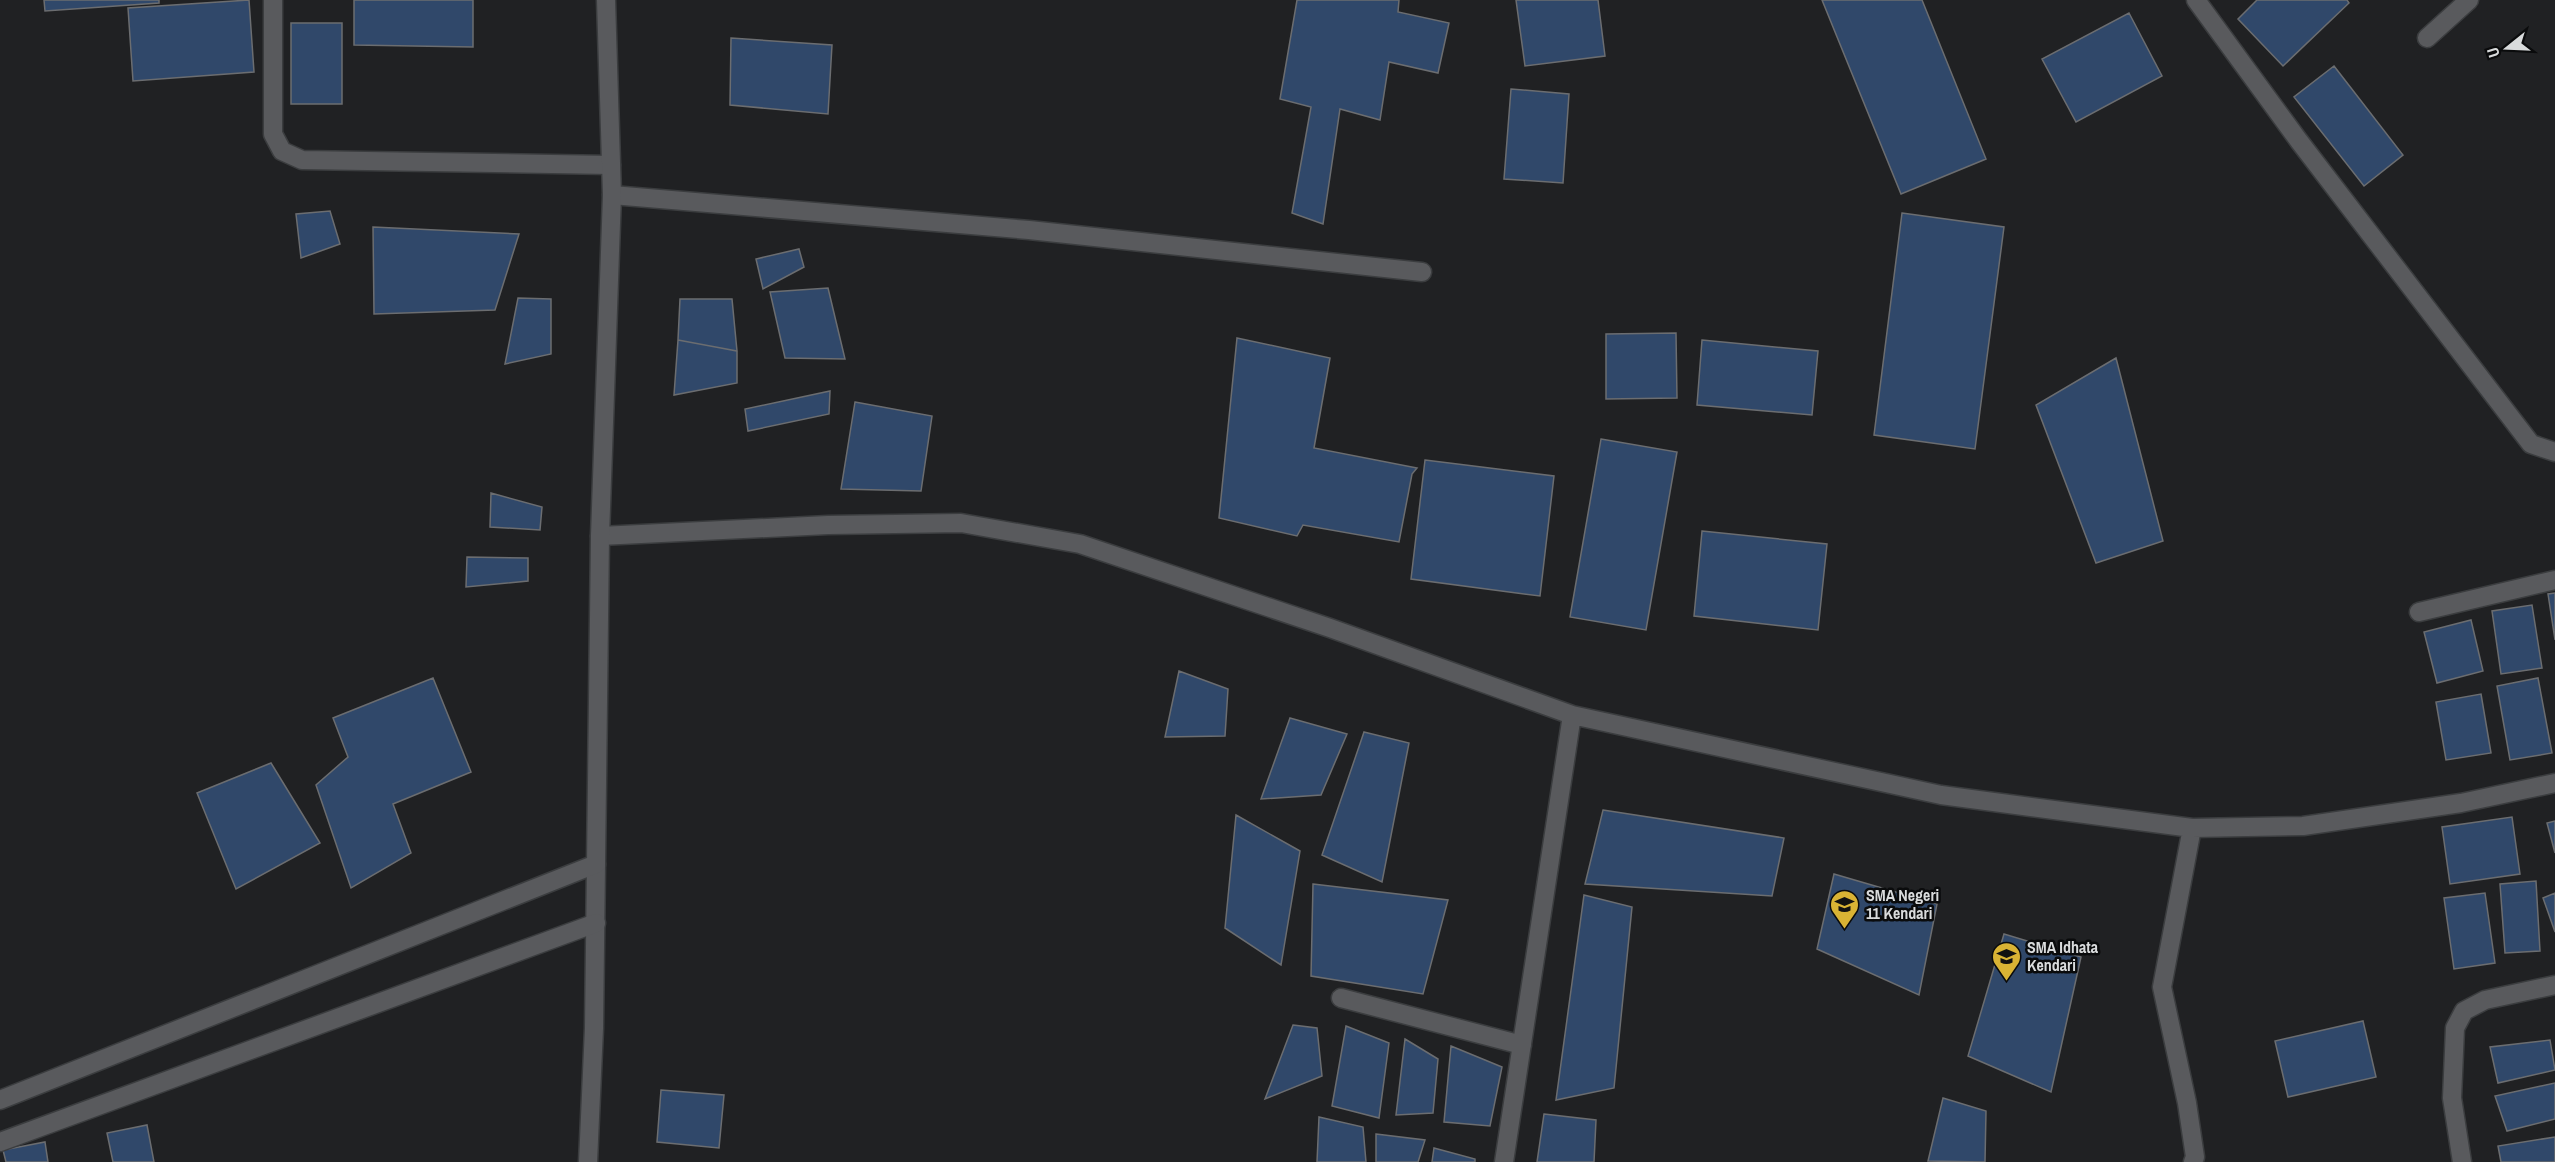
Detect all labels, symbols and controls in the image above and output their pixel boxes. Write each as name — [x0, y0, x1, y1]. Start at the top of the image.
north arrow — [2477, 18, 2537, 78]
text: U — [2481, 45, 2505, 61]
place label: SMA Negeri 11 Kendari — [1866, 884, 1939, 924]
school or university icon: SMA Negeri 11 Kendari — [1829, 888, 1861, 930]
place label: SMA Idhata Kendari — [2027, 936, 2099, 976]
school or university icon: SMA Idhata Kendari — [1990, 940, 2022, 982]

